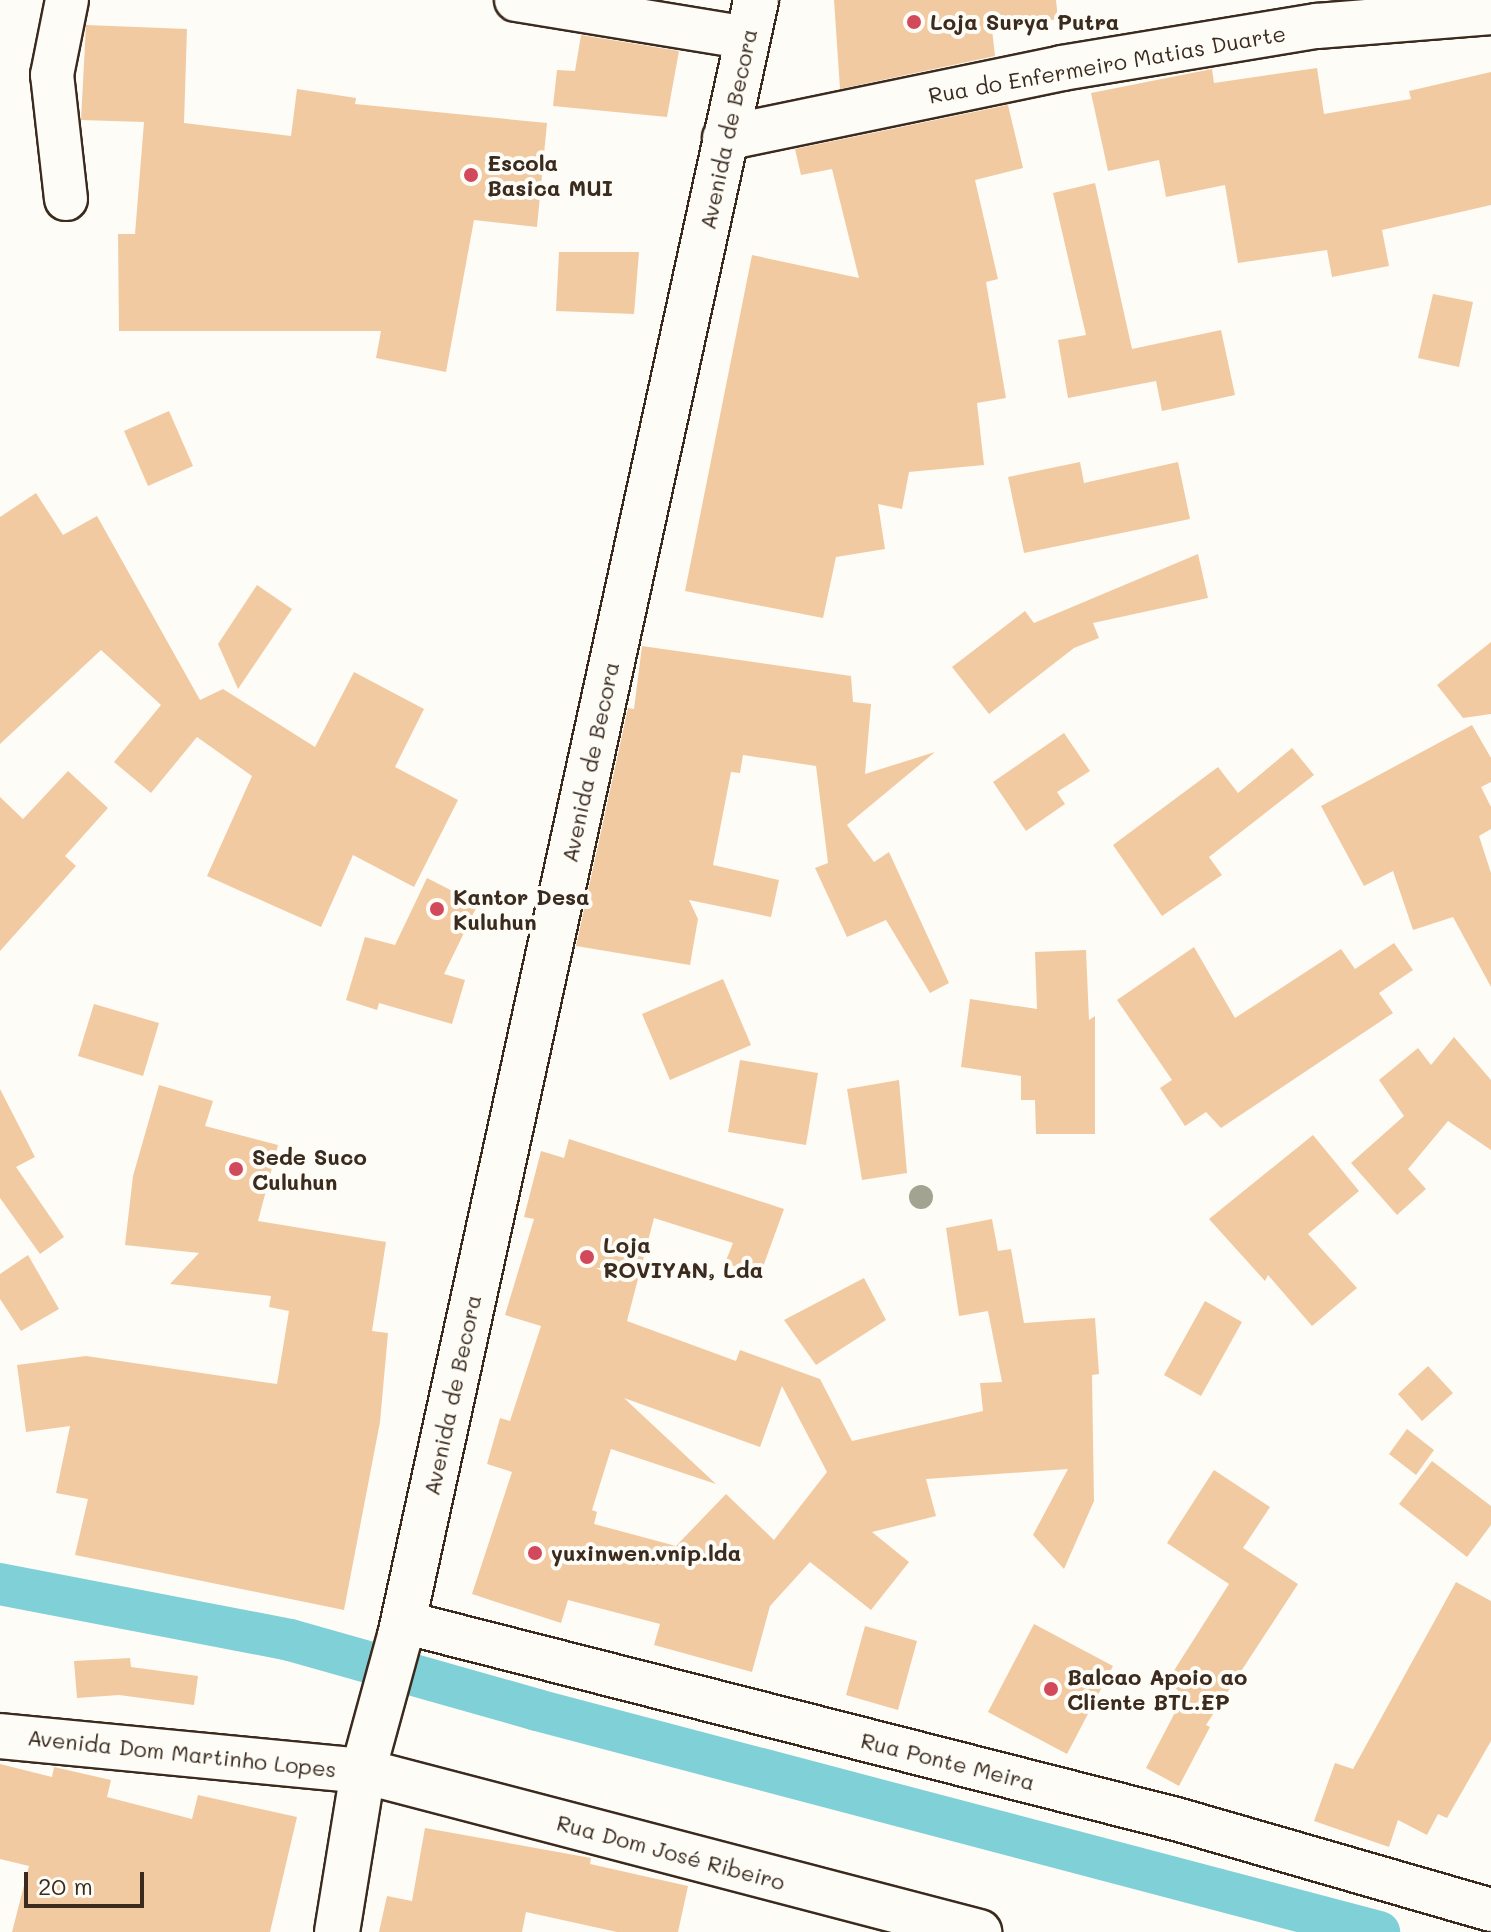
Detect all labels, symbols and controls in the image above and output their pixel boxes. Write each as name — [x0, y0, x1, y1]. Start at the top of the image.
place label: Loja Surya Putra — [930, 9, 1119, 35]
marker: Loja Surya Putra — [905, 13, 923, 31]
street label: Rua do Enfermeiro Matias Duarte — [926, 20, 1288, 108]
street label: Avenida de Becora — [694, 26, 762, 232]
place label: Escola Basica MUI — [487, 149, 613, 200]
marker: Escola Basica MUI — [462, 166, 480, 184]
street label: Avenida de Becora — [556, 659, 624, 865]
place label: Kantor Desa Kuluhun — [453, 883, 590, 934]
marker: Kantor Desa Kuluhun — [428, 900, 446, 918]
place label: Sede Suco Culuhun — [252, 1143, 367, 1194]
marker: Sede Suco Culuhun — [227, 1160, 245, 1178]
place label: Loja ROVIYAN, Lda — [603, 1231, 763, 1282]
marker: Loja ROVIYAN, Lda — [578, 1248, 596, 1266]
street label: Avenida de Becora — [418, 1292, 486, 1498]
place label: yuxinwen.vnip.lda — [551, 1540, 741, 1566]
marker: yuxinwen.vnip.lda — [526, 1544, 544, 1562]
place label: Balcao Apoio ao Cliente BTL.EP — [1067, 1663, 1247, 1714]
marker: Balcao Apoio ao Cliente BTL.EP — [1042, 1680, 1060, 1698]
street label: Avenida Dom Martinho Lopes — [26, 1724, 338, 1782]
street label: Rua Ponte Meira — [858, 1727, 1038, 1795]
street label: Rua Dom José Ribeiro — [554, 1809, 788, 1895]
scale bar — [28, 1856, 148, 1906]
text: 20 m — [38, 1870, 93, 1901]

